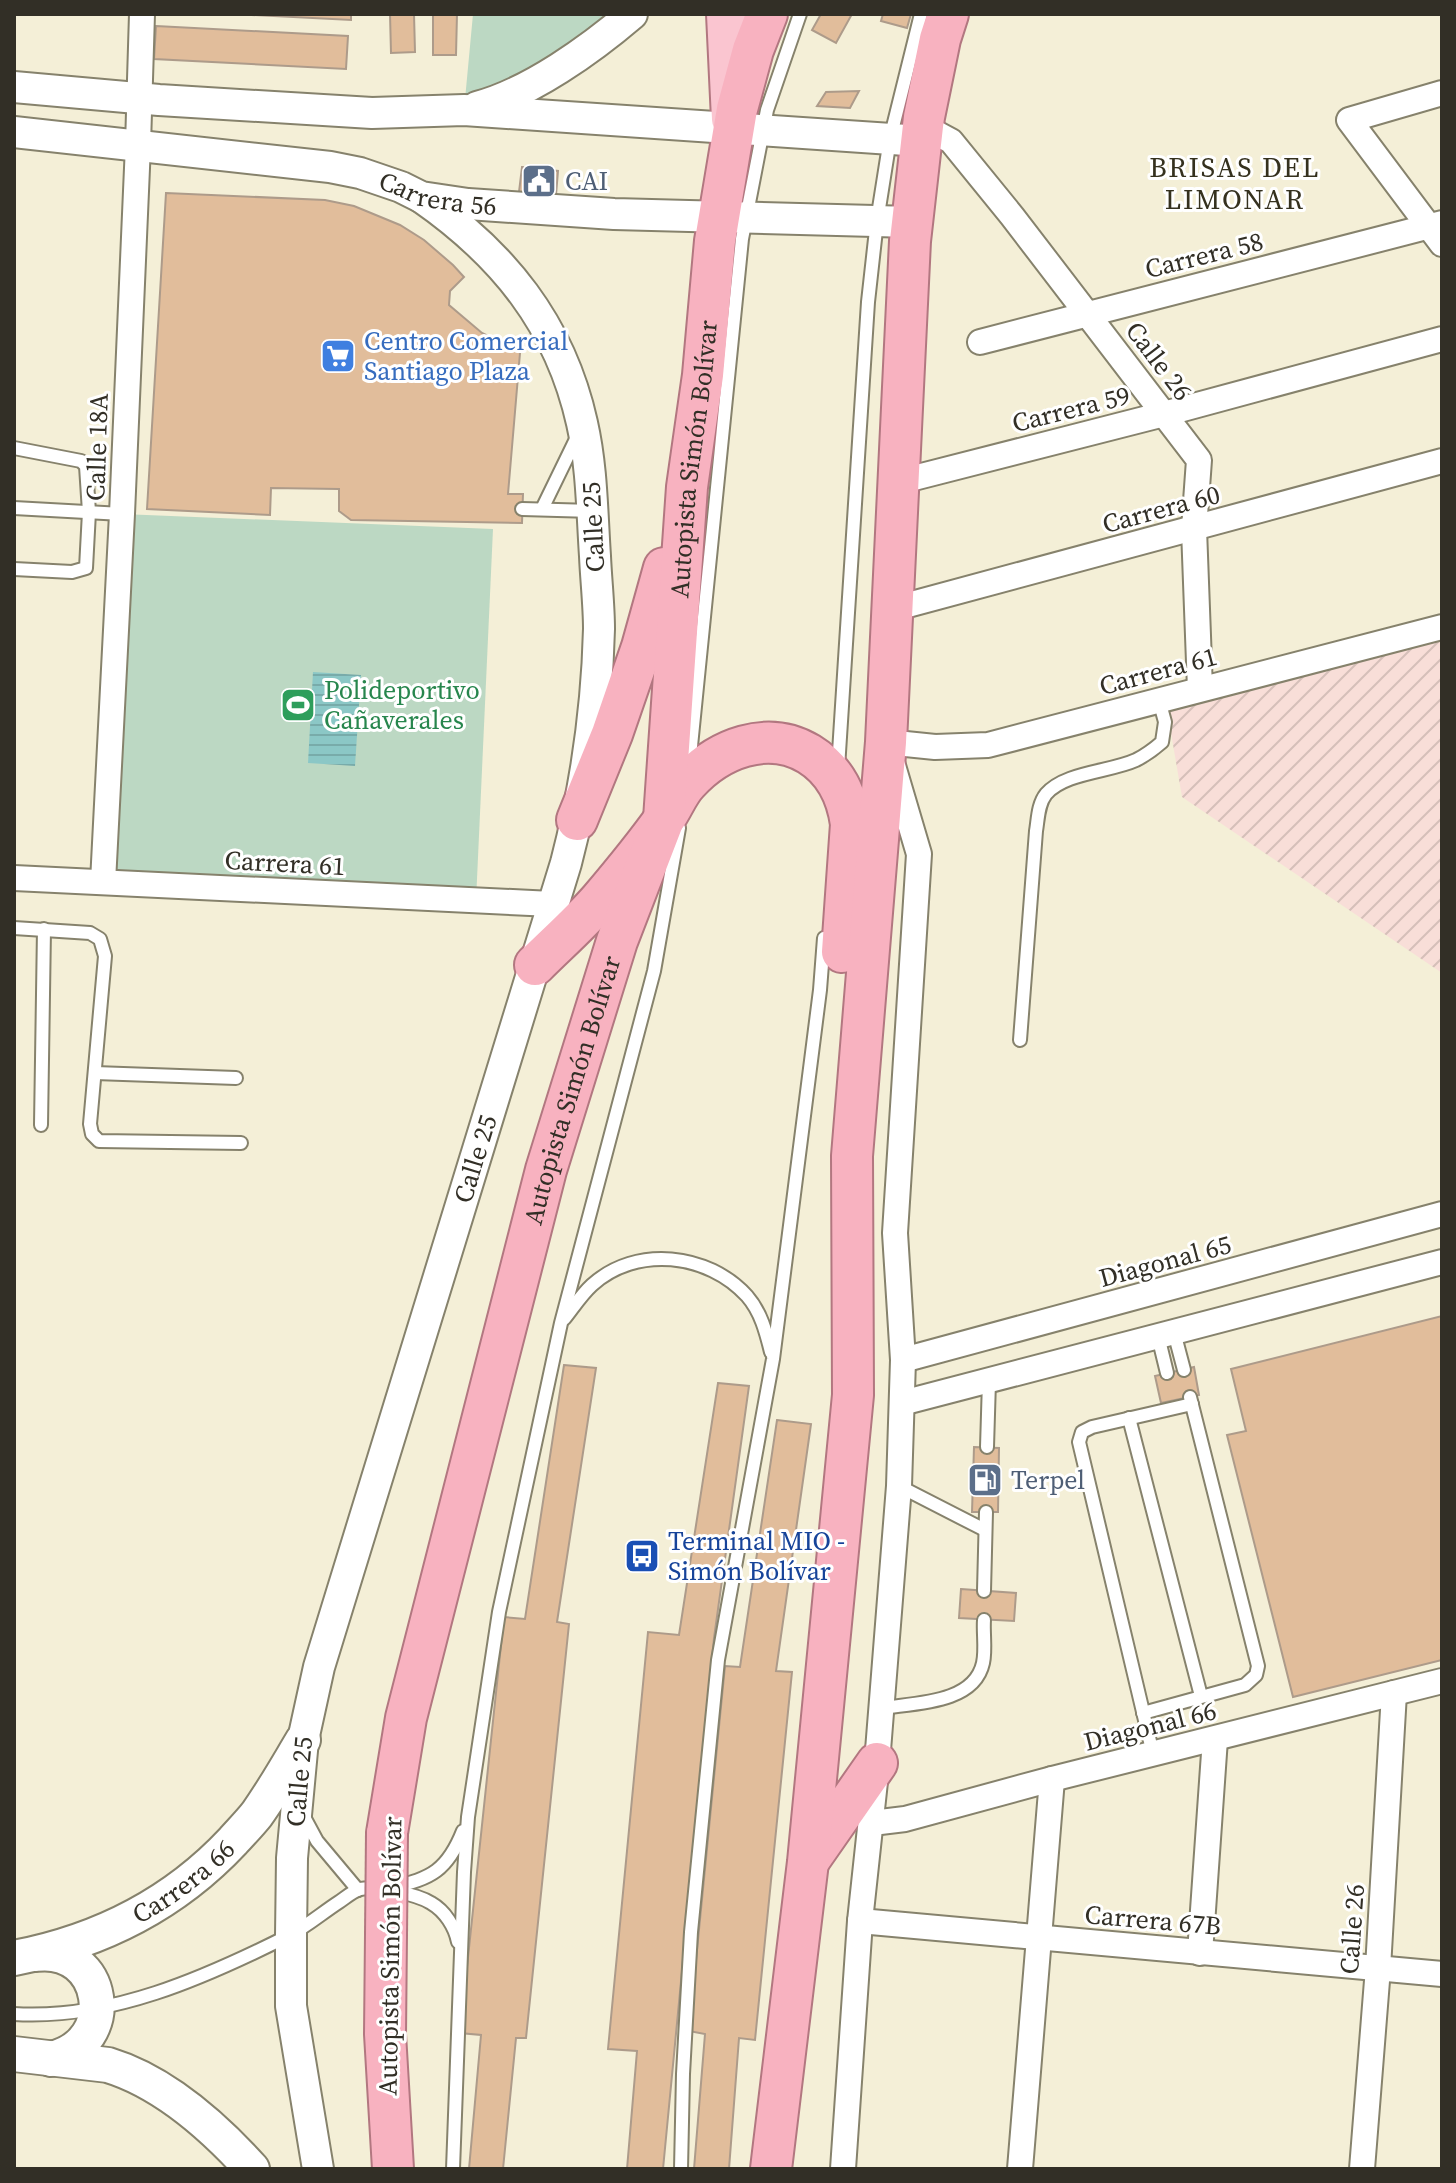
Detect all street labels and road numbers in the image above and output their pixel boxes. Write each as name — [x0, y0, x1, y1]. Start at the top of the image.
street label: Carrera 56 — [374, 163, 498, 224]
street label: Carrera 58 — [1141, 223, 1267, 287]
street label: Calle 26 — [1117, 314, 1201, 408]
street label: Autopista Simón Bolívar — [661, 319, 726, 599]
street label: Carrera 59 — [1008, 377, 1134, 441]
street label: Calle 18A — [77, 393, 117, 501]
street label: Carrera 60 — [1098, 476, 1224, 542]
street label: Calle 25 — [573, 481, 613, 573]
street label: Carrera 61 — [1095, 638, 1221, 704]
street label: Carrera 61 — [224, 842, 346, 884]
street label: Autopista Simón Bolívar — [515, 951, 629, 1229]
street label: Calle 25 — [445, 1110, 506, 1207]
street label: Diagonal 65 — [1095, 1226, 1235, 1296]
street label: Diagonal 66 — [1080, 1692, 1220, 1760]
street label: Calle 25 — [277, 1735, 321, 1828]
street label: Autopista Simón Bolívar — [370, 1816, 410, 2096]
street label: Carrera 66 — [126, 1831, 243, 1932]
street label: Calle 26 — [1331, 1883, 1373, 1975]
street label: Carrera 67B — [1083, 1896, 1223, 1944]

